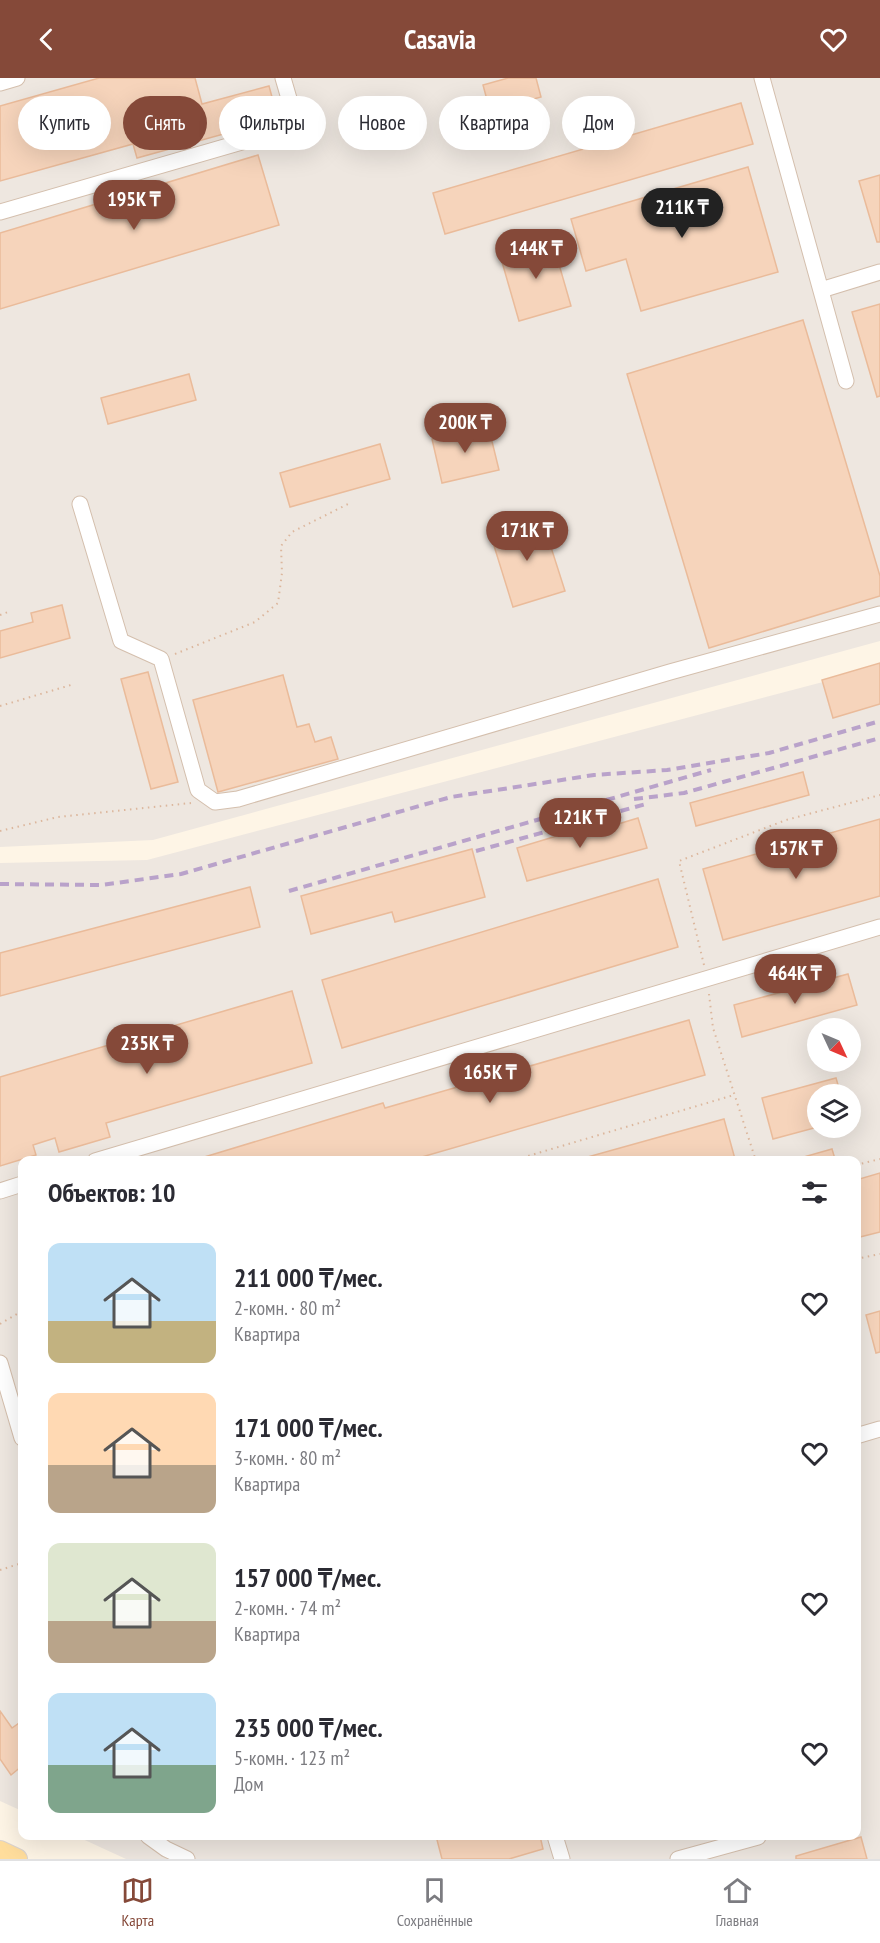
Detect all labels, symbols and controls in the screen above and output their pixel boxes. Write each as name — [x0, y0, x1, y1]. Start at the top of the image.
text: Casavia — [404, 22, 476, 56]
icon: back — [30, 23, 63, 56]
icon: heart — [817, 23, 850, 56]
chip: Купить — [18, 96, 111, 150]
chip: Снять — [123, 96, 207, 150]
chip: Фильтры — [219, 96, 326, 150]
chip: Новое — [338, 96, 427, 150]
chip: Квартира — [439, 96, 550, 150]
chip: Дом — [562, 96, 635, 150]
pin: 195K ₸ — [85, 180, 183, 231]
text: 195K ₸ — [107, 186, 161, 212]
pin: 211K ₸ — [633, 188, 731, 239]
text: 211K ₸ — [655, 194, 709, 220]
pin: 144K ₸ — [487, 229, 585, 280]
text: 144K ₸ — [509, 235, 563, 261]
pin: 200K ₸ — [416, 403, 514, 454]
text: 200K ₸ — [438, 409, 492, 435]
pin: 171K ₸ — [478, 511, 576, 562]
text: 171K ₸ — [500, 517, 554, 543]
pin: 121K ₸ — [531, 798, 629, 849]
text: 121K ₸ — [553, 804, 607, 830]
pin: 157K ₸ — [747, 829, 845, 880]
text: 157K ₸ — [769, 835, 823, 861]
pin: 464K ₸ — [746, 954, 844, 1005]
text: 464K ₸ — [768, 960, 822, 986]
north arrow — [807, 1018, 861, 1072]
map controls — [807, 1018, 861, 1138]
pin: 235K ₸ — [98, 1024, 196, 1075]
text: 235K ₸ — [120, 1030, 174, 1056]
pin: 165K ₸ — [441, 1053, 539, 1104]
text: 165K ₸ — [463, 1059, 517, 1085]
button: layers — [807, 1084, 861, 1138]
text: Объектов: 10 — [48, 1176, 175, 1209]
icon: filters — [798, 1176, 831, 1209]
text: 211 000 ₸/мес. — [234, 1261, 383, 1294]
icon: home — [96, 1267, 168, 1339]
icon: heart — [798, 1287, 831, 1320]
text: 2-комн. · 80 m² — [234, 1295, 341, 1321]
text: Квартира — [234, 1321, 300, 1347]
text: 171 000 ₸/мес. — [234, 1411, 383, 1444]
icon: home — [96, 1417, 168, 1489]
icon: heart — [798, 1437, 831, 1470]
text: 3-комн. · 80 m² — [234, 1445, 341, 1471]
text: Квартира — [234, 1471, 300, 1497]
text: 157 000 ₸/мес. — [234, 1561, 382, 1594]
icon: home — [96, 1567, 168, 1639]
icon: heart — [798, 1587, 831, 1620]
text: 2-комн. · 74 m² — [234, 1595, 341, 1621]
text: Квартира — [234, 1621, 300, 1647]
text: 235 000 ₸/мес. — [234, 1711, 383, 1744]
icon: home — [96, 1717, 168, 1789]
icon: heart — [798, 1737, 831, 1770]
text: 5-комн. · 123 m² — [234, 1745, 350, 1771]
text: Дом — [234, 1771, 264, 1797]
tab: Карта — [121, 1874, 154, 1930]
tab: Сохранённые — [397, 1874, 473, 1930]
tab: Главная — [715, 1874, 759, 1930]

